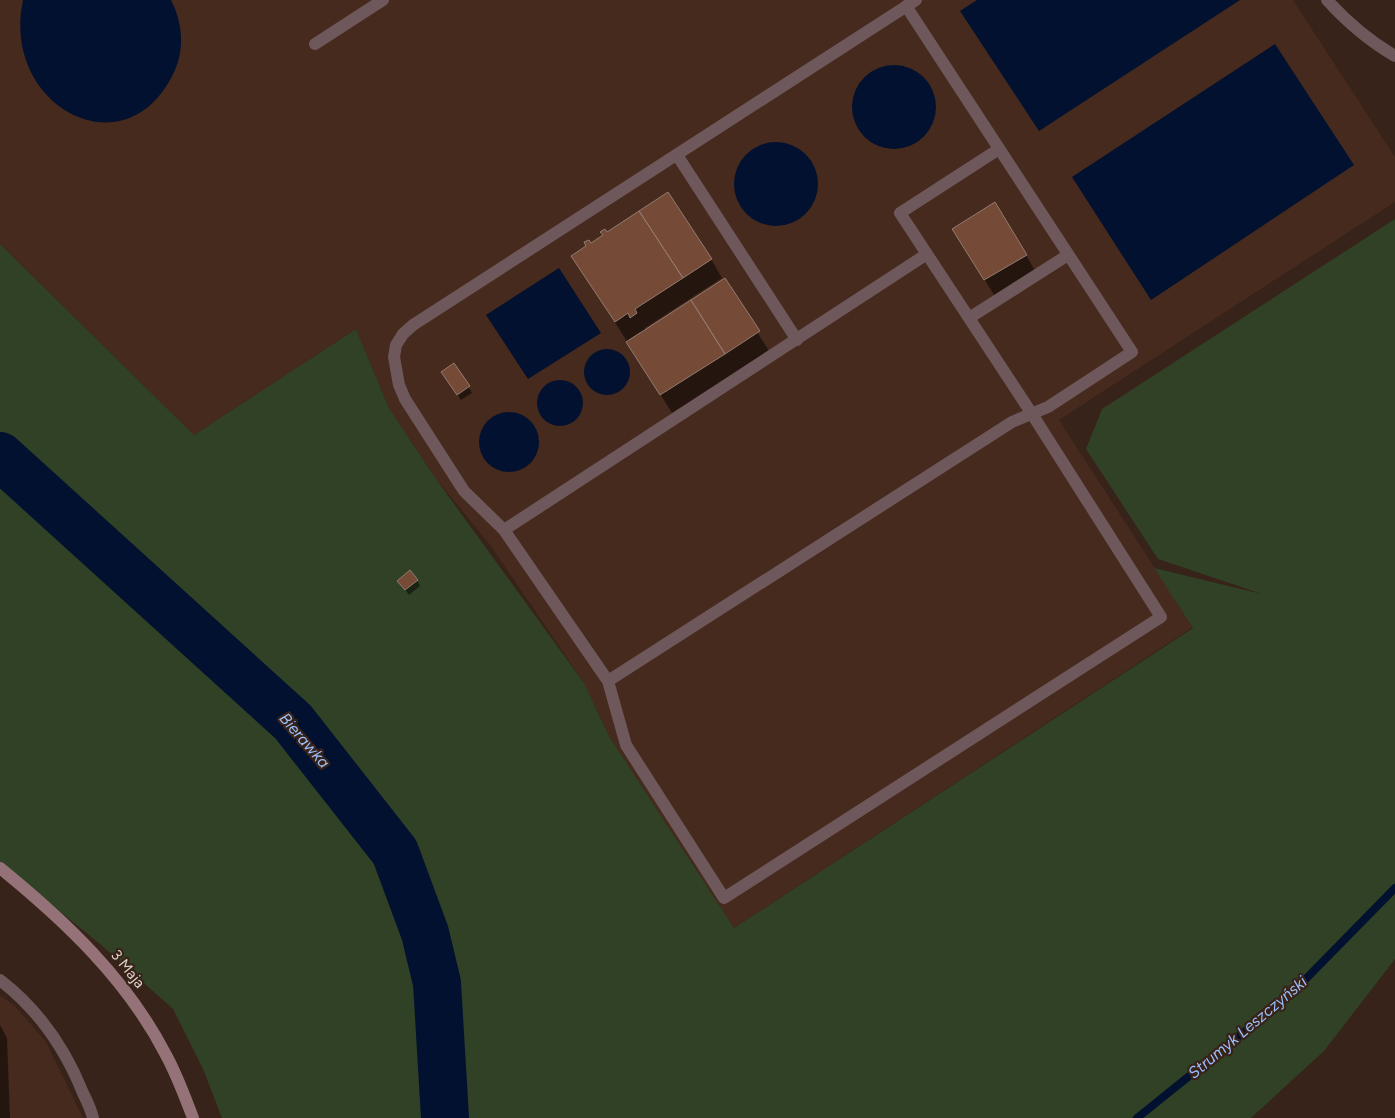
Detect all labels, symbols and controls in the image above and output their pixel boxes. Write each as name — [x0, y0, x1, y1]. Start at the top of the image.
water label: Bierawka — [276, 709, 334, 772]
street label: 3 Maja — [107, 946, 149, 992]
water label: Strumyk Leszczyński — [1184, 972, 1311, 1083]

